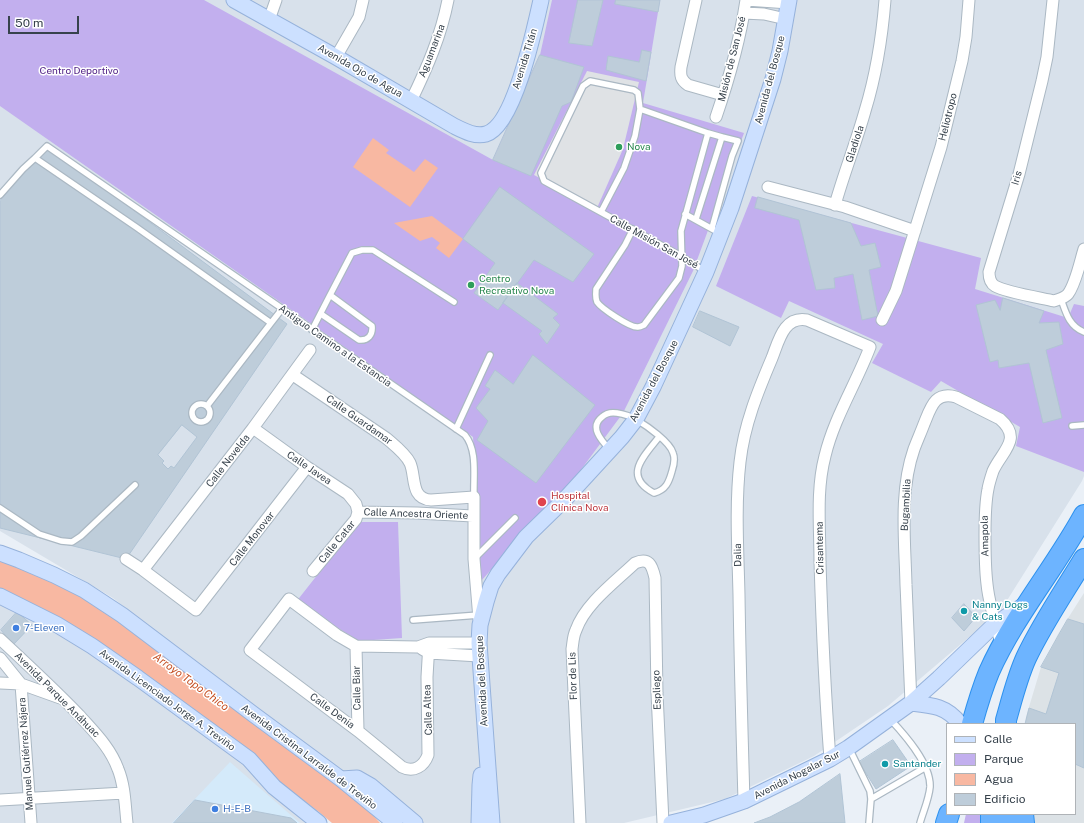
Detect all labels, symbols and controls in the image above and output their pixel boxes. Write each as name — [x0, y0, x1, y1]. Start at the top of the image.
scale bar — [10, 8, 81, 34]
street label: Misión de San José — [716, 15, 748, 103]
text: 50 m — [15, 16, 43, 30]
street label: Aguamarina — [416, 23, 448, 79]
street label: Avenida Titán — [510, 27, 540, 91]
street label: Avenida del Bosque — [752, 34, 788, 126]
street label: Avenida Ojo de Agua — [316, 42, 404, 100]
park label: Centro Deportivo — [40, 65, 118, 77]
street label: Heliotropo — [936, 92, 960, 142]
street label: Gladiola — [843, 124, 867, 164]
place label: Nova — [627, 141, 650, 153]
marker: Nova — [614, 142, 624, 152]
street label: Iris — [1009, 169, 1025, 187]
street label: Calle Misión San José — [608, 213, 700, 271]
place label: Centro Recreativo Nova — [479, 273, 554, 296]
marker: Centro Recreativo Nova — [466, 280, 476, 290]
street label: Antiguo Camino a la Estancia — [276, 302, 394, 390]
street label: Avenida del Bosque — [627, 338, 681, 424]
street label: Calle Guardamar — [324, 393, 394, 447]
street label: Calle Novelda — [204, 432, 252, 490]
street label: Calle Javea — [284, 449, 334, 487]
street label: Bugambilia — [899, 479, 913, 531]
place label: Hospital Clínica Nova — [551, 490, 608, 514]
marker: Hospital Clínica Nova — [536, 496, 548, 508]
street label: Calle Ancestra Oriente — [363, 506, 469, 522]
street label: Calle Monovar — [227, 509, 277, 569]
street label: Amapola — [979, 515, 991, 557]
street label: Calle Catar — [316, 518, 358, 566]
street label: Crisantema — [814, 521, 826, 575]
street label: Dalia — [732, 543, 744, 567]
place label: Nanny Dogs & Cats — [972, 599, 1028, 622]
marker: Nanny Dogs & Cats — [959, 606, 969, 616]
place label: 7-Eleven — [24, 622, 65, 634]
marker: 7-Eleven — [11, 623, 21, 633]
street label: Avenida del Bosque — [474, 635, 490, 727]
street label: Avenida Licenciado Jorge A. Treviño — [97, 647, 237, 753]
street label: Avenida Parque Anáhuac — [12, 650, 102, 740]
water label: Arroyo Topo Chico — [151, 650, 231, 714]
street label: Flor de Lis — [566, 652, 580, 700]
street label: Calle Biar — [351, 666, 363, 710]
street label: Espliego — [650, 670, 664, 710]
street label: Calle Altea — [421, 684, 435, 736]
street label: Calle Denia — [307, 691, 357, 731]
street label: Manuel Gutiérrez Nájera — [16, 697, 36, 811]
street label: Avenida Cristina Larralde de Treviño — [239, 702, 379, 812]
legend — [946, 723, 1076, 815]
text: Calle — [984, 732, 1012, 746]
street label: Avenida Nogalar Sur — [752, 748, 842, 802]
text: Parque — [984, 752, 1024, 766]
place label: Santander — [893, 758, 941, 770]
marker: Santander — [880, 759, 890, 769]
text: Agua — [984, 772, 1013, 786]
text: Edificio — [984, 792, 1026, 806]
place label: H-E-B — [223, 803, 251, 815]
marker: H-E-B — [210, 804, 220, 814]

